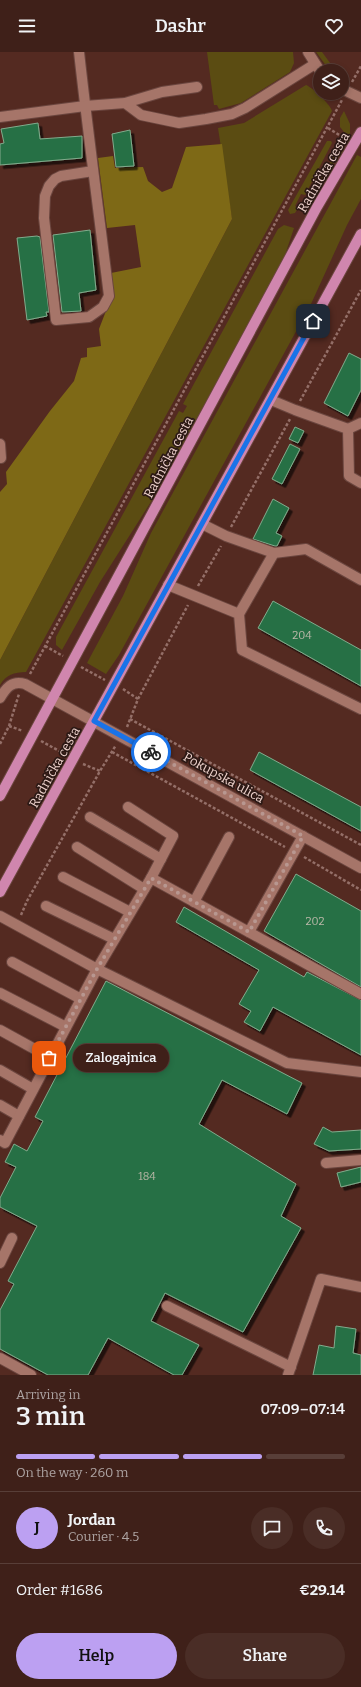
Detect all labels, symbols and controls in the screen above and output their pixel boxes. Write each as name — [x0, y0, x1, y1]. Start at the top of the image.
icon: menu — [16, 15, 38, 37]
text: Dashr — [155, 15, 206, 37]
icon: heart — [323, 15, 345, 37]
map controls — [313, 64, 349, 100]
button: layers — [313, 64, 349, 100]
street label: Radnička cesta — [294, 130, 352, 215]
pin — [296, 304, 330, 338]
icon: home — [302, 310, 324, 332]
street label: Radnička cesta — [141, 414, 196, 500]
house number: 204 — [292, 629, 312, 642]
street label: Radnička cesta — [26, 724, 83, 810]
courier — [131, 732, 171, 772]
icon: bike — [140, 741, 162, 763]
street label: Pokupska ulica — [181, 749, 267, 806]
house number: 202 — [305, 915, 325, 928]
pin — [32, 1041, 66, 1075]
callout: Zalogajnica — [73, 1044, 169, 1072]
icon: bag — [38, 1047, 60, 1069]
text: Zalogajnica — [86, 1050, 156, 1065]
house number: 184 — [138, 1170, 156, 1183]
text: Arriving in — [16, 1387, 81, 1402]
text: 07:09–07:14 — [260, 1400, 345, 1418]
text: 3 min — [16, 1401, 85, 1432]
text: On the way · 260 m — [16, 1465, 128, 1480]
button: chat — [251, 1507, 293, 1549]
button: phone — [303, 1507, 345, 1549]
text: Jordan — [68, 1511, 115, 1529]
text: J — [34, 1519, 40, 1537]
text: Courier · 4.5 — [68, 1529, 139, 1544]
text: Order #1686 — [16, 1581, 103, 1599]
text: €29.14 — [299, 1581, 345, 1599]
button: Help — [16, 1633, 177, 1679]
button: Share — [185, 1633, 345, 1679]

